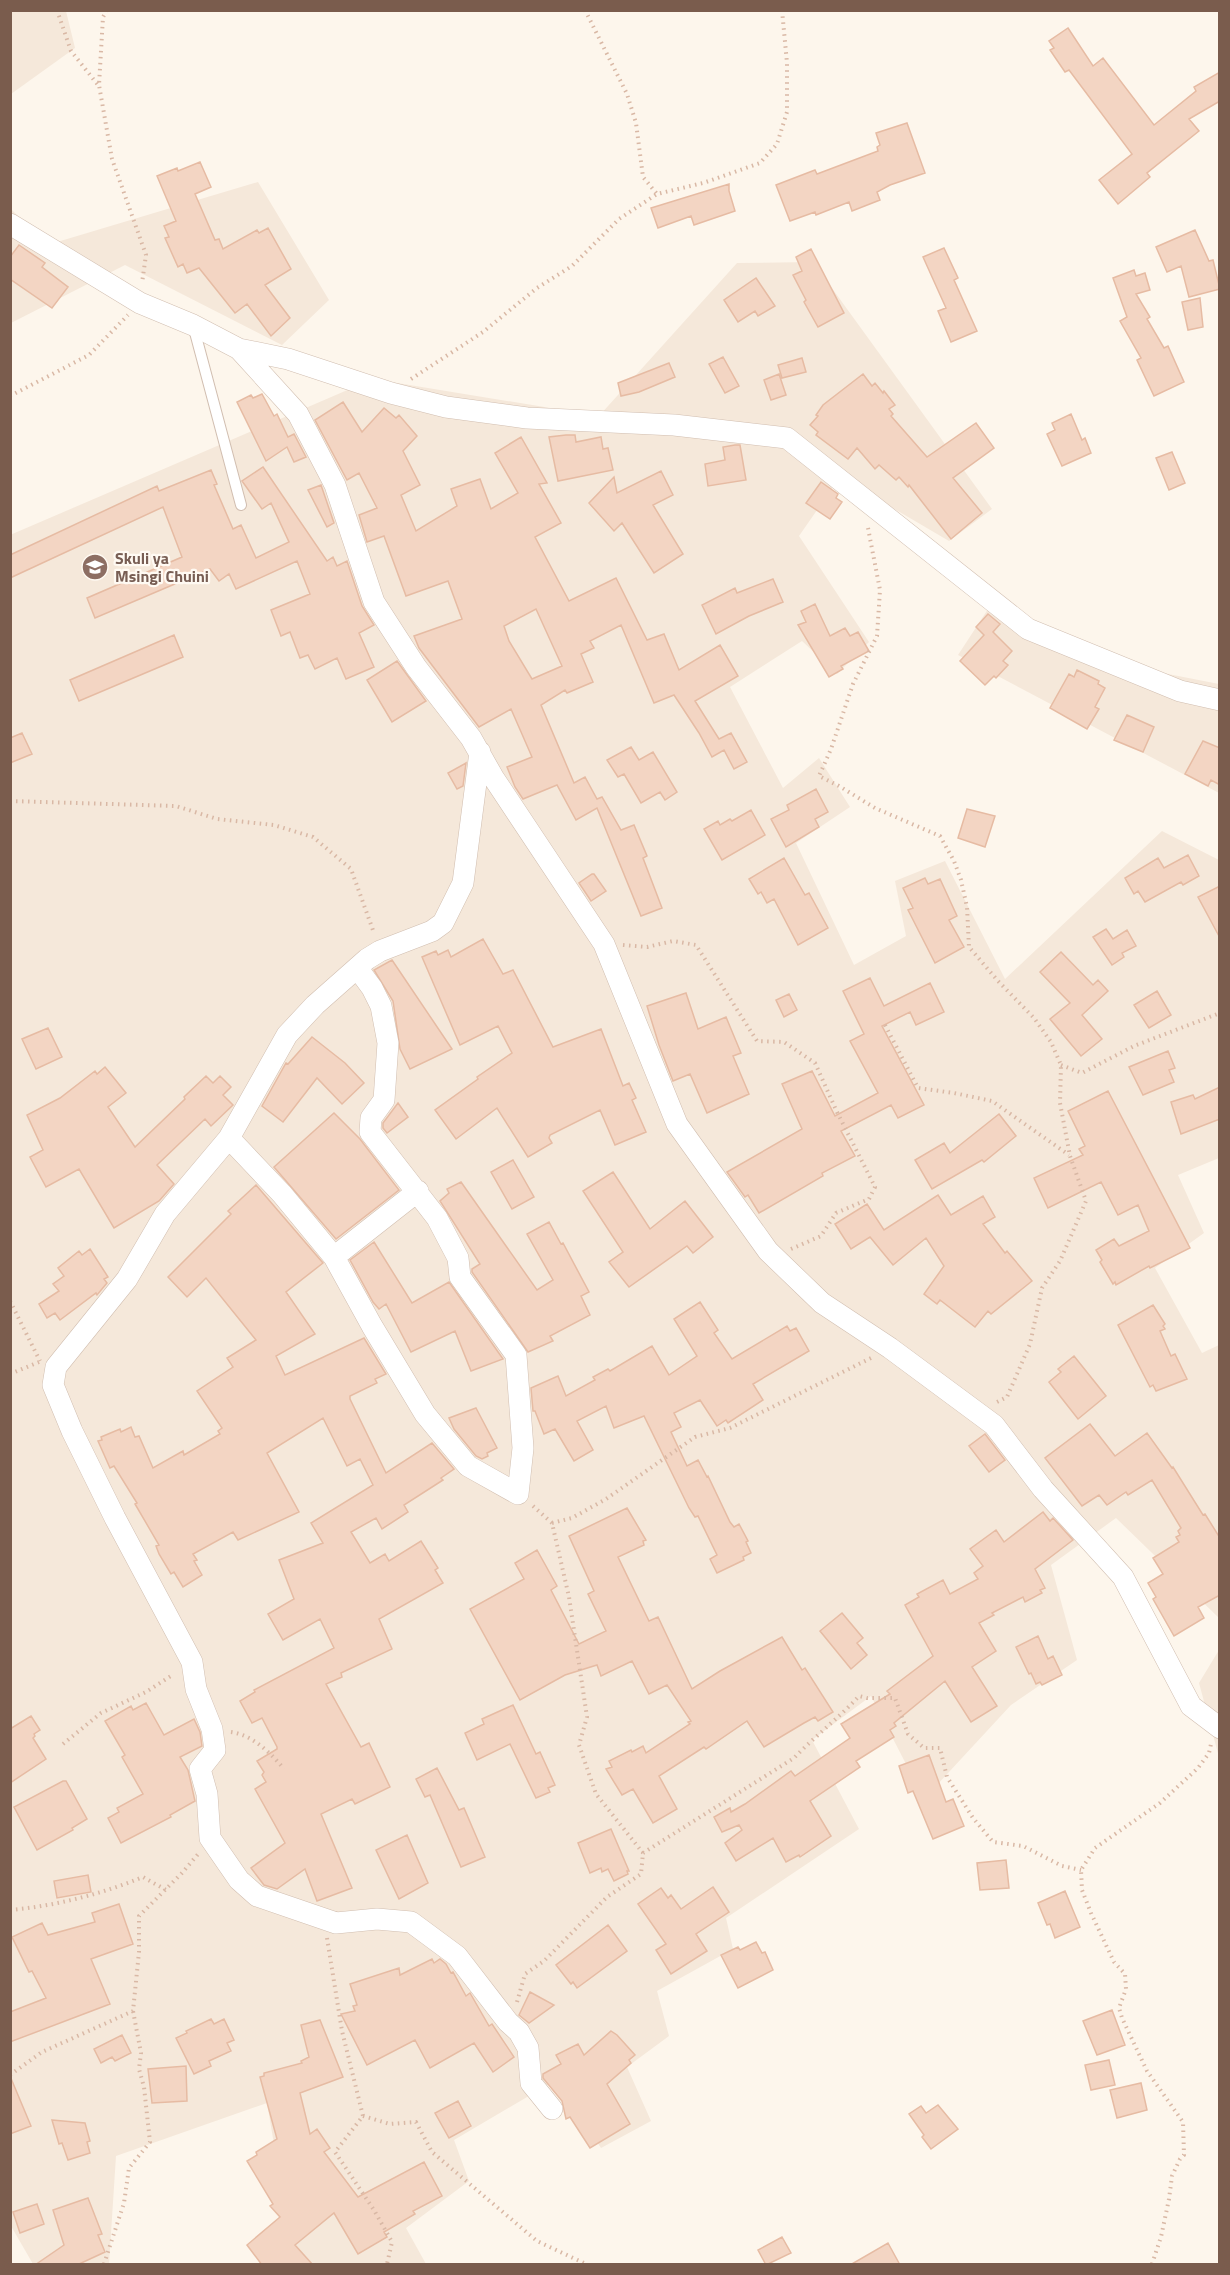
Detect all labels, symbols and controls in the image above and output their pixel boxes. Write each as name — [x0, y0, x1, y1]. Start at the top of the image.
place label: Skuli ya Msingi Chuini — [115, 546, 209, 588]
school or university icon: Skuli ya Msingi Chuini — [80, 552, 110, 582]

